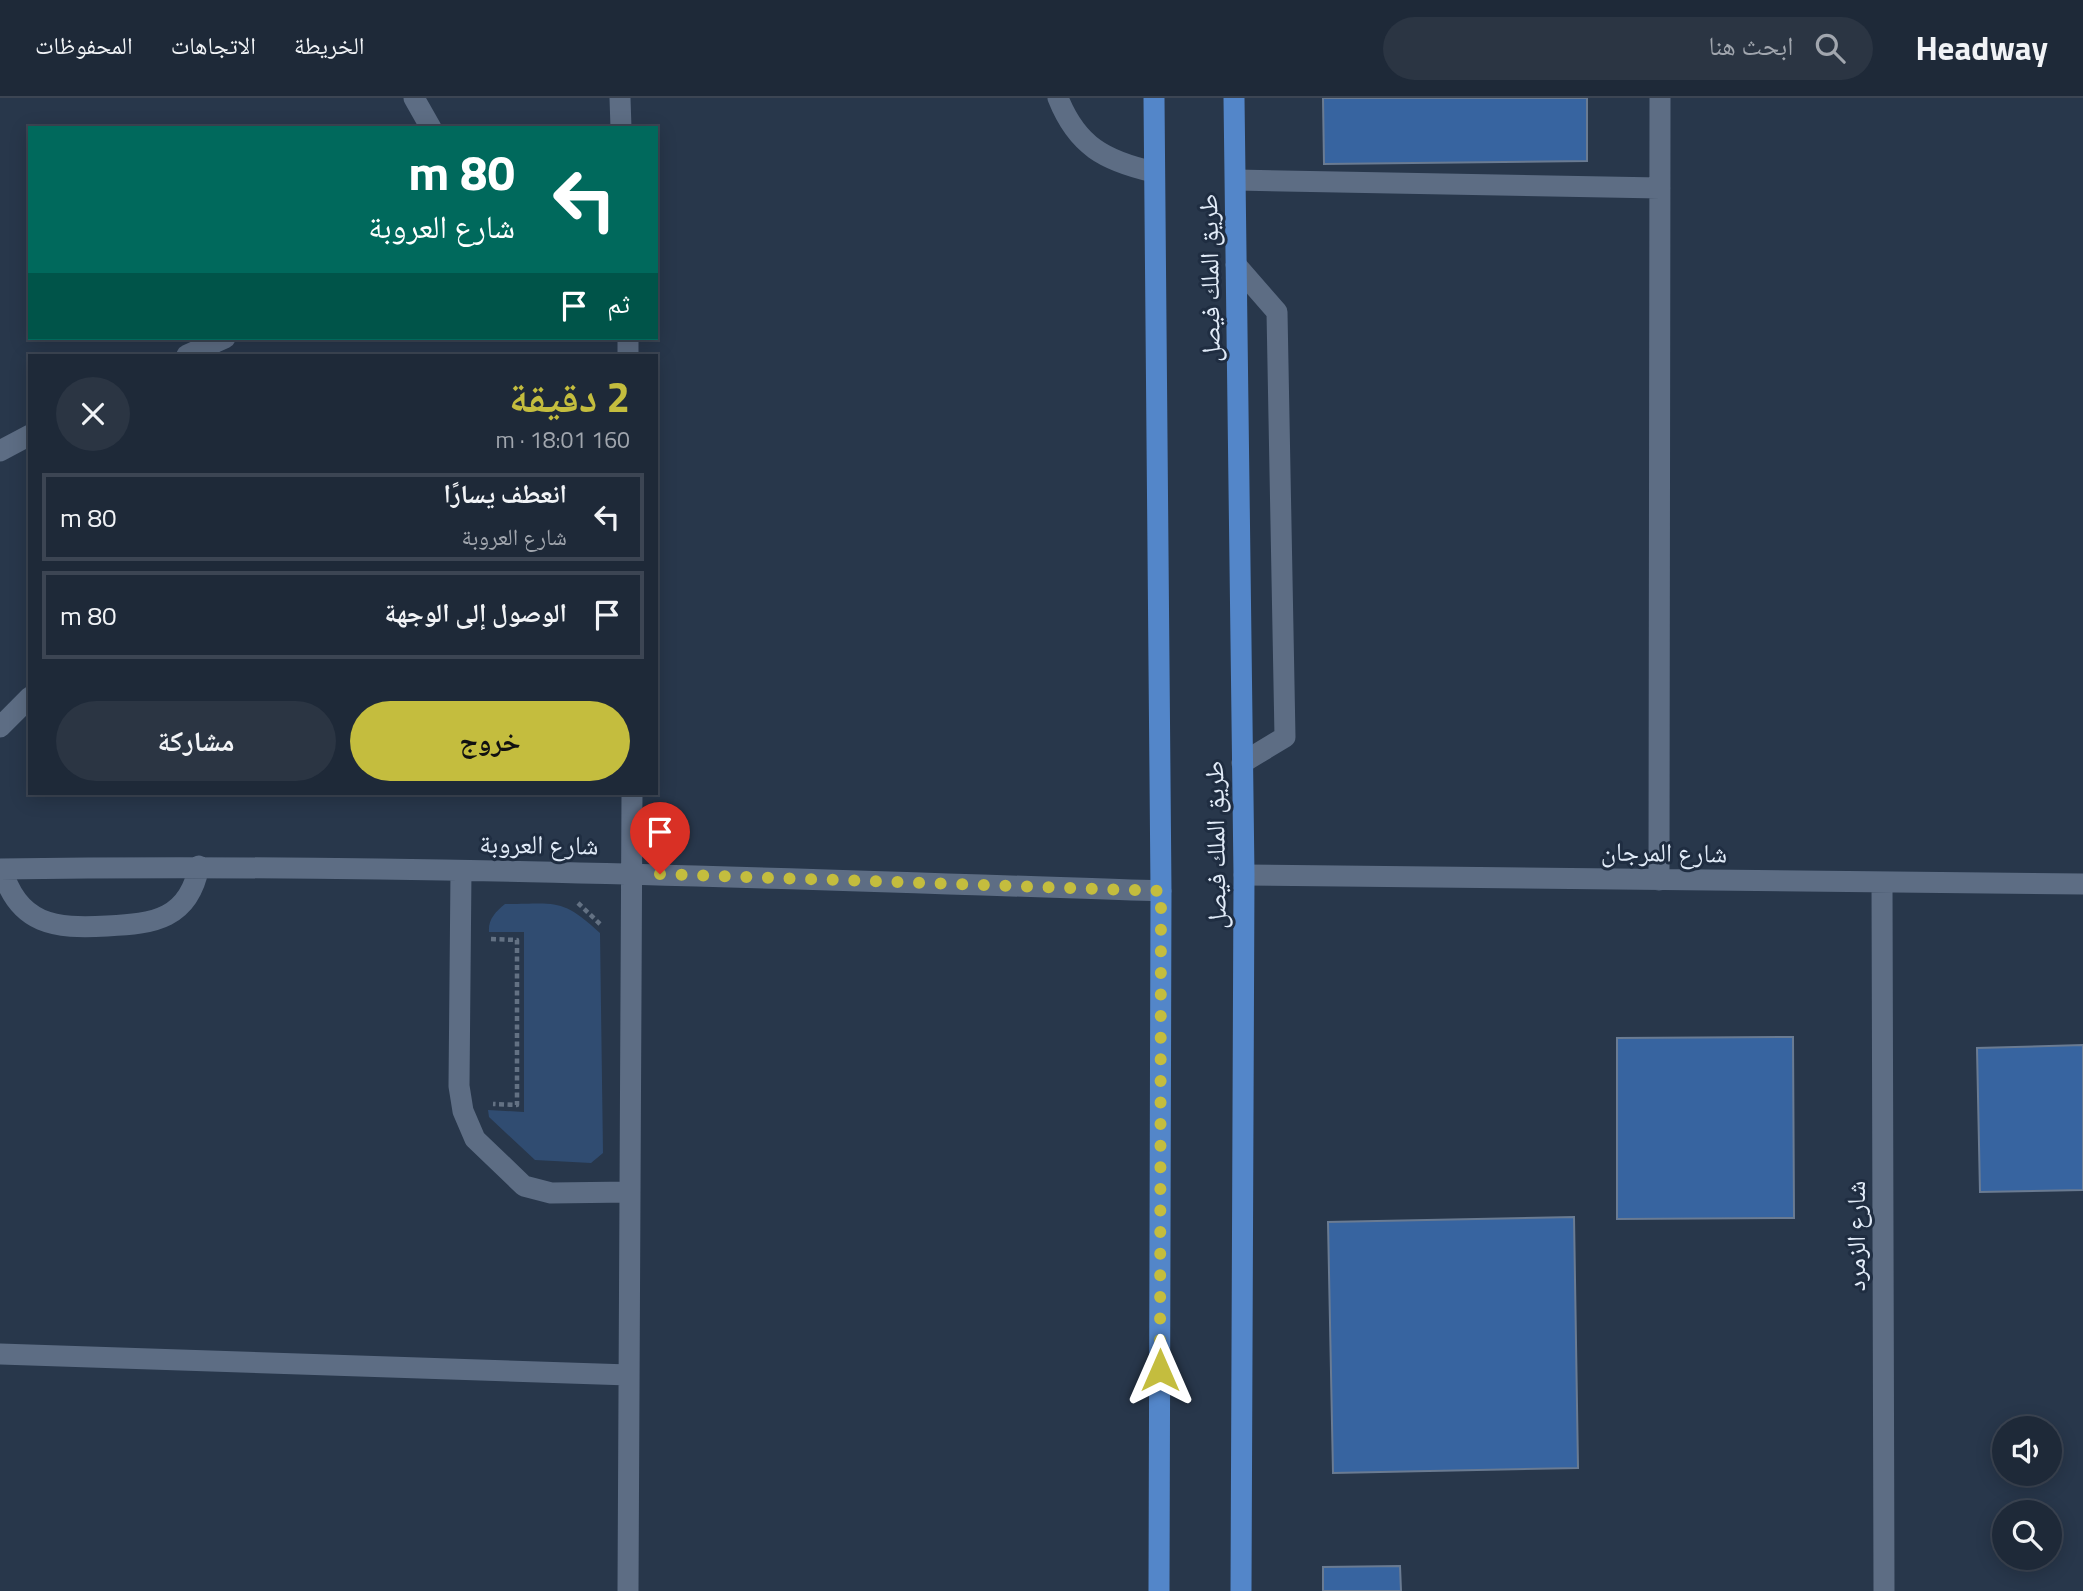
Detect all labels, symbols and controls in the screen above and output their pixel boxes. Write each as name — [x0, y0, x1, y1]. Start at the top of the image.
search box — [1383, 17, 1873, 80]
text: Headway — [1915, 23, 2048, 73]
text: ابحث هنا — [1708, 26, 1793, 65]
text: المحفوظات — [35, 27, 133, 63]
text: الاتجاهات — [171, 27, 256, 63]
text: الخريطة — [294, 27, 365, 63]
icon: search — [1811, 29, 1849, 67]
text: 80 m — [408, 134, 515, 209]
icon: left — [539, 154, 630, 245]
street label: طريق الملك فيصل — [1188, 193, 1230, 363]
text: شارع العروبة — [368, 202, 515, 250]
text: ثم — [607, 284, 630, 323]
icon: arrive — [555, 287, 593, 325]
text: 2 دقيقة — [509, 364, 630, 428]
button: close — [56, 377, 130, 451]
text: 160 m · 18:01 — [495, 422, 630, 457]
text: انعطف يسارًا — [443, 474, 567, 513]
text: 80 m — [60, 498, 117, 537]
icon: left — [588, 498, 626, 536]
text: شارع العروبة — [462, 519, 567, 554]
text: الوصول إلى الوجهة — [385, 593, 567, 632]
text: 80 m — [60, 596, 117, 635]
icon: arrive — [588, 596, 626, 634]
button: مشاركة — [56, 701, 336, 781]
button: خروج — [350, 701, 630, 781]
street label: طريق الملك فيصل — [1194, 760, 1236, 930]
pin — [630, 802, 690, 874]
icon: arrive — [641, 813, 679, 851]
street label: شارع العروبة — [479, 823, 599, 865]
street label: شارع المرجان — [1600, 831, 1728, 873]
street label: شارع الزمرد — [1836, 1181, 1875, 1291]
position arrow — [1123, 1333, 1197, 1407]
map controls — [1992, 1416, 2062, 1570]
button: sound — [1992, 1416, 2062, 1486]
button: search — [1992, 1500, 2062, 1570]

